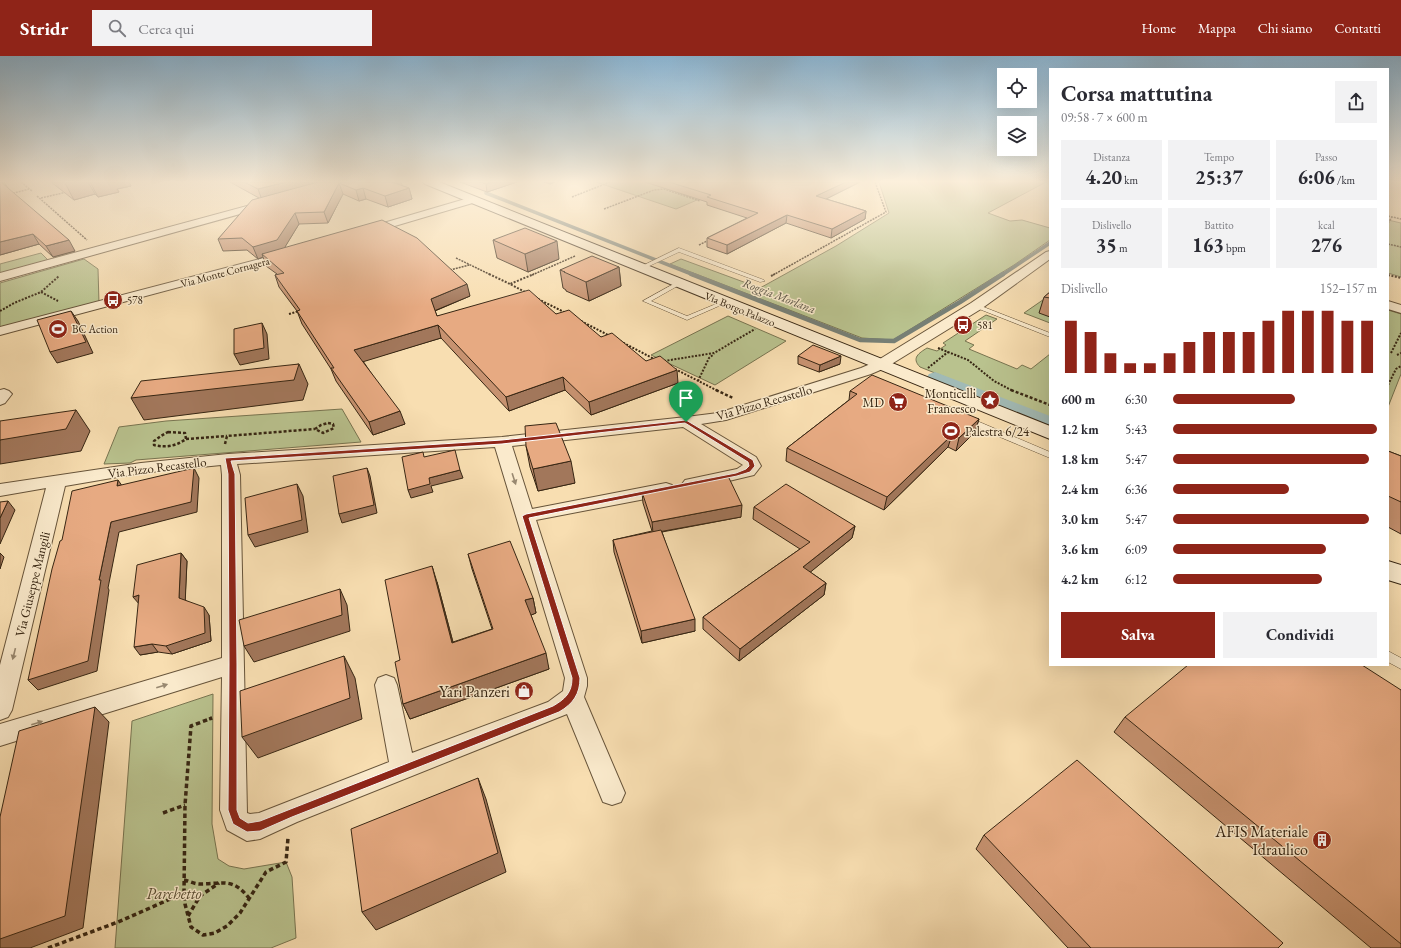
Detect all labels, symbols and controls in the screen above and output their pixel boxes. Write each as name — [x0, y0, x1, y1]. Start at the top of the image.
search box — [92, 10, 372, 46]
text: Stridr — [20, 16, 68, 41]
icon: search — [106, 17, 128, 39]
text: Cerca qui — [138, 19, 194, 38]
text: Home — [1141, 19, 1176, 37]
text: Mappa — [1198, 19, 1236, 37]
text: Chi siamo — [1258, 19, 1313, 37]
text: Contatti — [1335, 19, 1381, 37]
map controls — [997, 68, 1037, 156]
button: locate — [997, 68, 1037, 108]
text: Corsa mattutina — [1061, 79, 1212, 108]
button: share — [1335, 81, 1377, 123]
text: 09:58 · 7 × 600 m — [1061, 109, 1148, 126]
button: layers — [997, 116, 1037, 156]
text: Distanza — [1093, 150, 1130, 164]
text: Tempo — [1204, 150, 1234, 164]
text: Passo — [1315, 150, 1338, 164]
text: 4.20 — [1085, 164, 1122, 190]
text: 25:37 — [1195, 164, 1243, 190]
text: 6:06 — [1297, 164, 1335, 190]
text: km — [1122, 173, 1138, 187]
text: /km — [1335, 173, 1355, 187]
text: Dislivello — [1092, 218, 1131, 232]
text: Battito — [1204, 218, 1234, 232]
text: kcal — [1318, 218, 1335, 232]
text: 35 — [1096, 232, 1117, 258]
text: 163 — [1192, 232, 1224, 258]
text: 276 — [1310, 232, 1342, 258]
text: m — [1117, 241, 1128, 255]
text: bpm — [1224, 241, 1246, 255]
street label: Via Monte Cornagera — [179, 253, 272, 291]
water label: Roggia Morlana — [740, 275, 818, 317]
text: Dislivello — [1061, 280, 1108, 297]
text: 152–157 m — [1320, 280, 1377, 297]
street label: Via Borgo Palazzo — [703, 288, 778, 330]
bus stop icon: 578 — [102, 289, 124, 311]
place label: 578 — [127, 293, 143, 307]
bus stop icon: 581 — [952, 314, 974, 336]
sports icon: BC Action — [47, 318, 69, 340]
place label: 581 — [977, 318, 993, 332]
place label: BC Action — [72, 322, 118, 336]
pin — [669, 381, 703, 422]
street label: Via Pizzo Recastello — [714, 381, 814, 424]
place label: Monticelli Francesco — [924, 385, 976, 417]
icon: arrive — [675, 387, 697, 409]
place icon: Monticelli Francesco — [979, 389, 1001, 411]
supermarket icon: MD — [887, 391, 909, 413]
text: 600 m — [1061, 391, 1095, 408]
text: 6:30 — [1125, 391, 1147, 408]
place label: MD — [862, 394, 884, 411]
sports icon: Palestra 6/24 — [940, 420, 962, 442]
text: 1.2 km — [1061, 421, 1099, 438]
text: 5:43 — [1125, 421, 1147, 438]
place label: Palestra 6/24 — [965, 423, 1030, 440]
text: 1.8 km — [1061, 451, 1099, 468]
text: 5:47 — [1125, 451, 1147, 468]
street label: Via Pizzo Recastello — [107, 453, 207, 482]
one-way arrow — [511, 473, 517, 485]
text: 2.4 km — [1061, 481, 1099, 498]
text: 6:36 — [1125, 481, 1147, 498]
text: 3.0 km — [1061, 511, 1099, 528]
text: 5:47 — [1125, 511, 1147, 528]
street label: Via Giuseppe Mangili — [11, 530, 54, 639]
text: 3.6 km — [1061, 541, 1099, 558]
text: 6:09 — [1125, 541, 1147, 558]
text: 4.2 km — [1061, 571, 1099, 588]
text: 6:12 — [1125, 571, 1147, 588]
button: Salva — [1061, 612, 1215, 658]
button: Condividi — [1223, 612, 1377, 658]
one-way arrow — [11, 648, 17, 661]
shop icon: Yari Panzeri — [513, 680, 535, 702]
place label: Yari Panzeri — [439, 681, 510, 702]
one-way arrow — [156, 682, 168, 688]
one-way arrow — [32, 720, 44, 726]
place label: AFIS Materiale Idraulico — [1214, 821, 1308, 860]
building icon: AFIS Materiale Idraulico — [1311, 829, 1333, 851]
park label: Parchetto — [146, 883, 202, 904]

